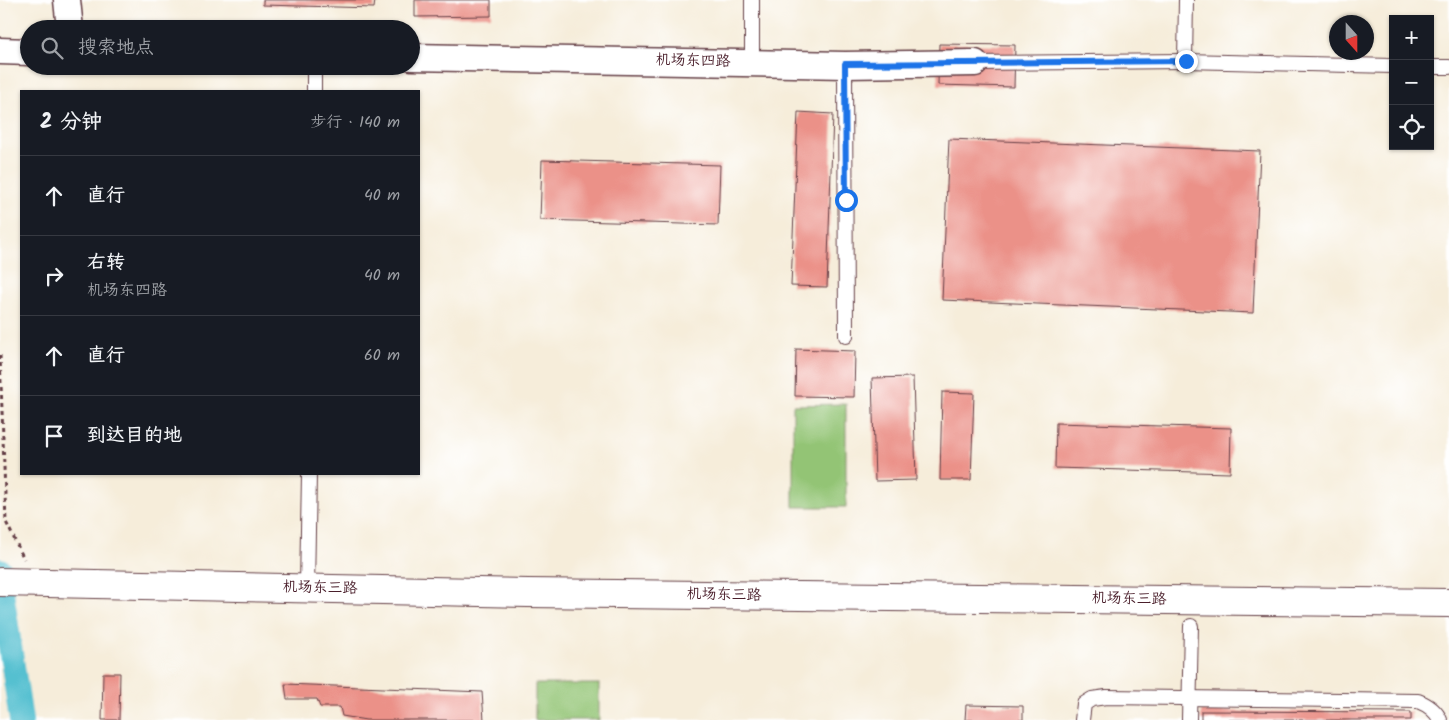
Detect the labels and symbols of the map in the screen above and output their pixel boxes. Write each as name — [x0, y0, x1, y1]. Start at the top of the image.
north arrow — [1329, 15, 1374, 60]
street label: 机场东四路 — [655, 48, 731, 74]
route end — [1175, 50, 1198, 73]
route start — [835, 189, 858, 212]
street label: 机场东三路 — [282, 575, 358, 601]
street label: 机场东三路 — [686, 582, 762, 608]
street label: 机场东三路 — [1091, 586, 1167, 612]

